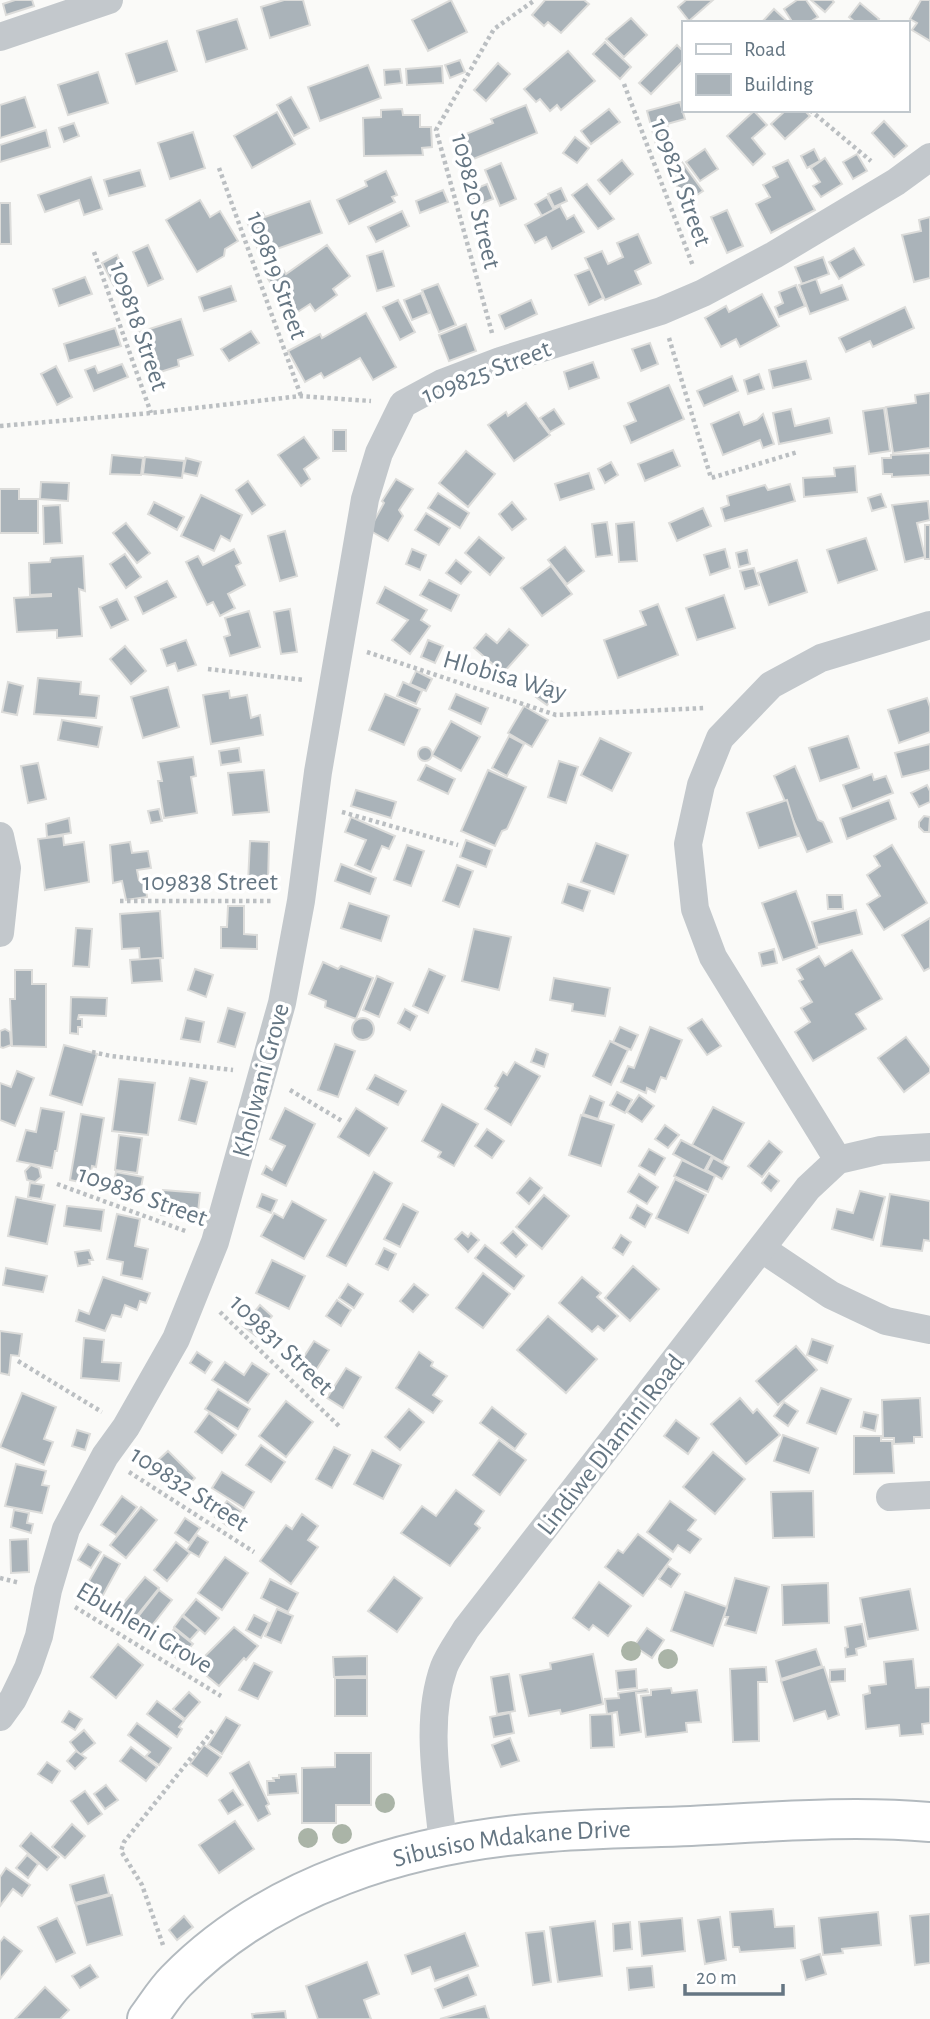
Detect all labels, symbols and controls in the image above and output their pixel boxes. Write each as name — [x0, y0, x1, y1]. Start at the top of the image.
legend — [682, 21, 909, 112]
text: Road — [744, 39, 786, 60]
text: Building — [744, 74, 814, 95]
street label: 109821 Street — [646, 115, 716, 250]
street label: 109820 Street — [447, 131, 505, 271]
street label: 109819 Street — [242, 208, 312, 343]
street label: 109818 Street — [105, 259, 173, 394]
street label: 109825 Street — [418, 336, 554, 408]
street label: Hlobisa Way — [440, 646, 569, 706]
street label: 109838 Street — [142, 869, 278, 895]
street label: Kholwani Grove — [228, 1000, 294, 1160]
street label: 109836 Street — [74, 1161, 211, 1231]
street label: 109831 Street — [225, 1289, 338, 1400]
street label: Lindiwe Dlamini Road — [532, 1349, 689, 1540]
street label: 109832 Street — [126, 1441, 253, 1537]
street label: Ebuhleni Grove — [72, 1577, 217, 1679]
street label: Sibusiso Mdakane Drive — [390, 1816, 631, 1872]
scale bar — [685, 1952, 783, 1996]
text: 20 m — [696, 1967, 737, 1988]

